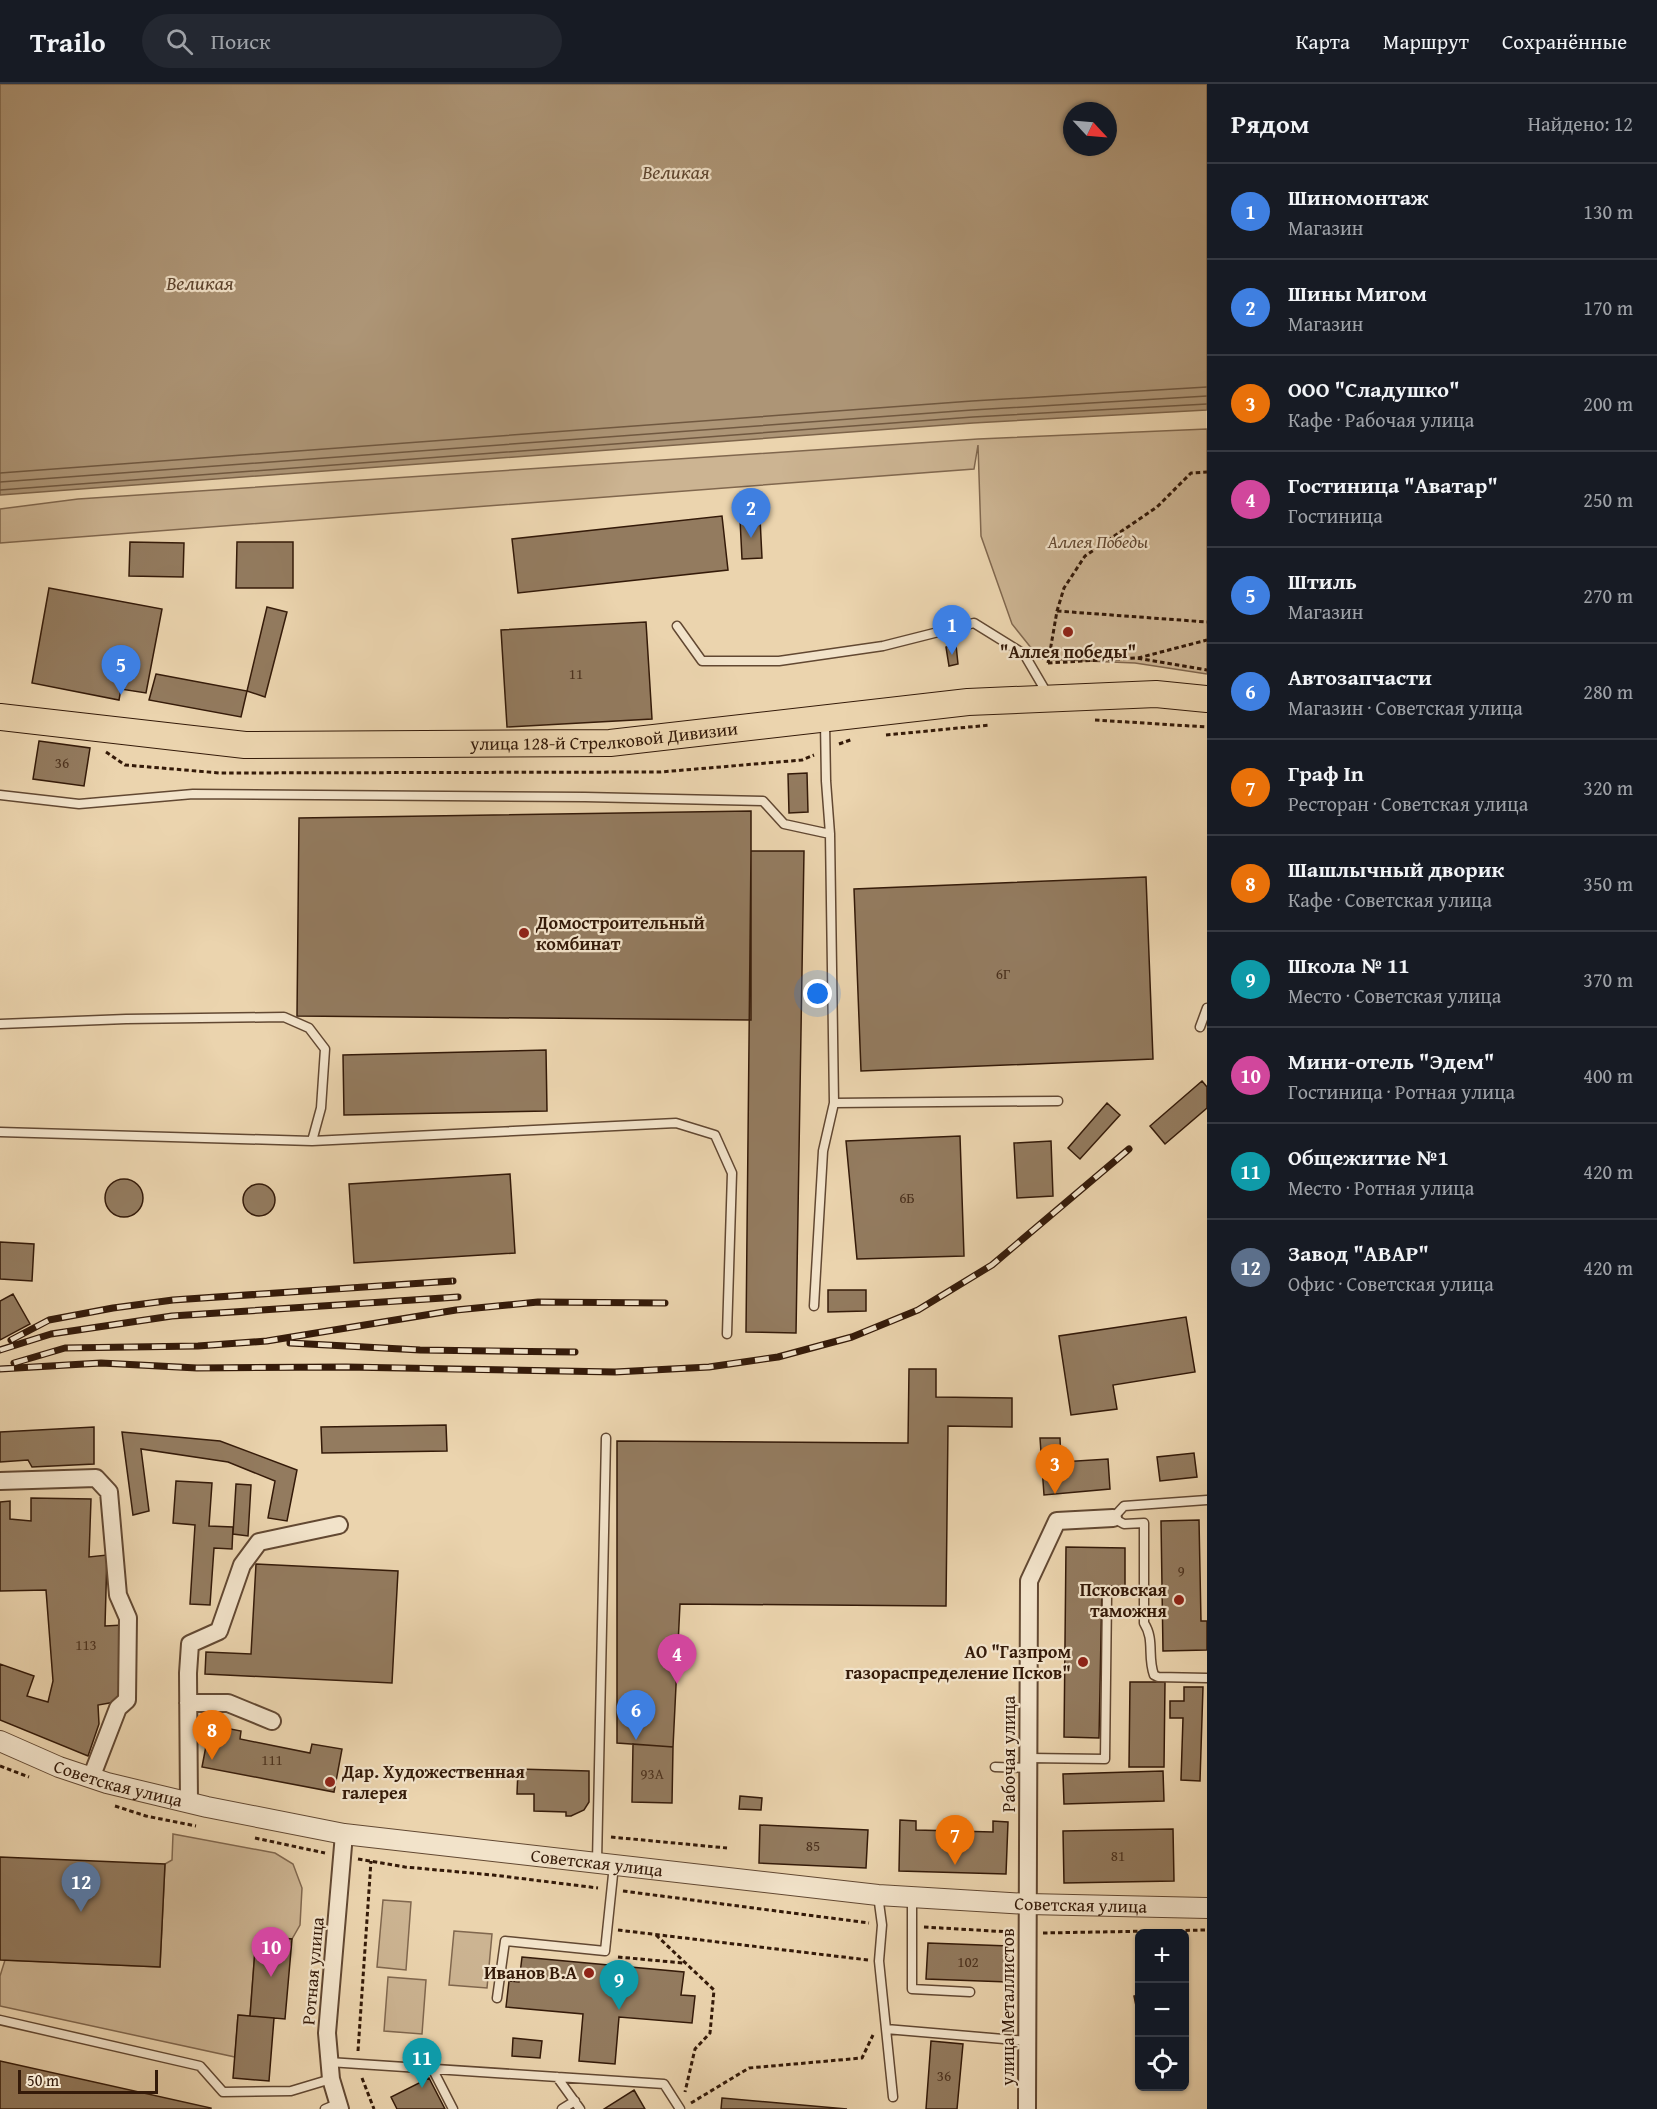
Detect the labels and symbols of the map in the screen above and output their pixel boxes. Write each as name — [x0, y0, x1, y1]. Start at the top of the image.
north arrow — [1063, 102, 1117, 156]
water label: Великая — [641, 157, 710, 186]
water label: Великая — [165, 268, 234, 297]
pin: 2 — [732, 488, 771, 538]
park label: Аллея Победы — [1047, 528, 1148, 555]
pin: 1 — [932, 606, 972, 655]
marker: "Аллея победы" — [1061, 625, 1075, 639]
place label: "Аллея победы" — [1000, 638, 1136, 665]
pin: 5 — [102, 646, 140, 695]
house number: 11 — [569, 663, 583, 684]
street label: улица 128-й Стрелковой Дивизии — [469, 714, 739, 757]
house number: 36 — [55, 752, 69, 773]
place label: Домостроительный комбинат — [535, 909, 705, 957]
marker: Домостроительный комбинат — [517, 926, 531, 940]
house number: 6Г — [996, 963, 1010, 984]
your location — [803, 979, 832, 1008]
house number: 6Б — [899, 1187, 915, 1208]
pin: 3 — [1036, 1444, 1074, 1494]
house number: 9 — [1177, 1560, 1185, 1581]
place label: Псковская таможня — [1080, 1576, 1167, 1624]
marker: Псковская таможня — [1172, 1593, 1186, 1607]
house number: 113 — [75, 1634, 97, 1655]
pin: 4 — [658, 1634, 696, 1684]
place label: АО "Газпром газораспределение Псков" — [845, 1638, 1071, 1686]
marker: АО "Газпром газораспределение Псков" — [1076, 1655, 1090, 1669]
pin: 6 — [616, 1690, 656, 1740]
street label: Рабочая улица — [995, 1695, 1022, 1812]
pin: 8 — [192, 1710, 232, 1760]
house number: 111 — [261, 1749, 283, 1770]
street label: Советская улица — [50, 1752, 186, 1814]
place label: Дар. Художественная галерея — [341, 1758, 525, 1806]
house number: 93А — [640, 1763, 664, 1784]
marker: Дар. Художественная галерея — [323, 1775, 337, 1789]
pin: 7 — [936, 1816, 974, 1865]
house number: 85 — [806, 1835, 820, 1856]
street label: Советская улица — [529, 1841, 665, 1883]
house number: 81 — [1111, 1845, 1125, 1866]
pin: 12 — [62, 1862, 100, 1912]
street label: Советская улица — [1014, 1889, 1148, 1920]
street label: Ротная улица — [294, 1915, 331, 2026]
pin: 10 — [252, 1928, 290, 1977]
street label: улица Металлистов — [994, 1928, 1021, 2087]
house number: 102 — [957, 1951, 979, 1972]
place label: Иванов В.А — [484, 1959, 577, 1986]
pin: 9 — [600, 1960, 638, 2010]
marker: Иванов В.А — [582, 1966, 596, 1980]
pin: 11 — [402, 2038, 442, 2088]
house number: 36 — [937, 2065, 951, 2086]
scale bar — [18, 2067, 158, 2094]

